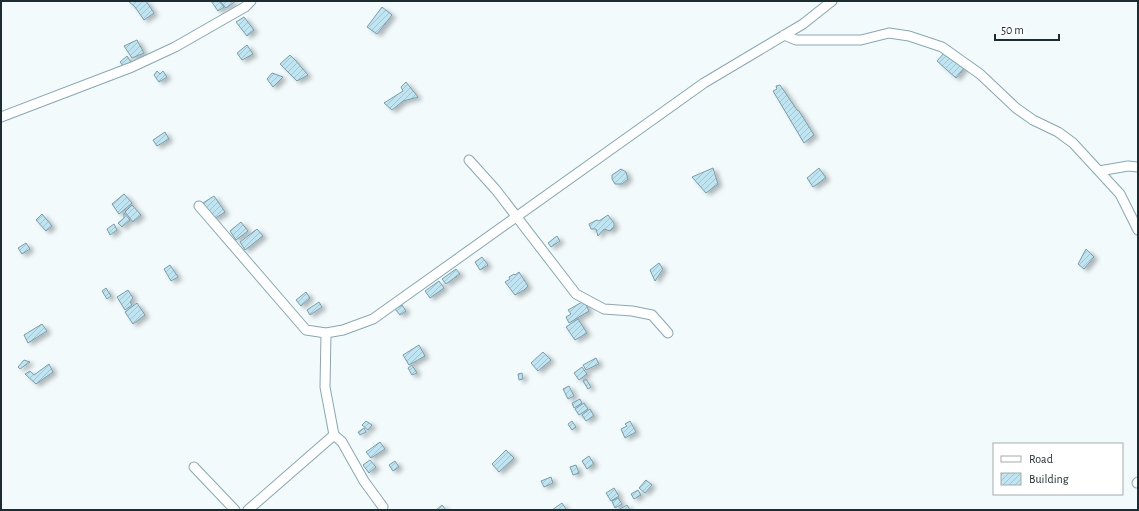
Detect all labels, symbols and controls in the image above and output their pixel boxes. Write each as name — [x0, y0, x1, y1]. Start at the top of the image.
scale bar — [995, 16, 1059, 42]
text: 50 m — [1001, 24, 1024, 36]
legend — [993, 443, 1123, 495]
text: Road — [1029, 453, 1053, 465]
text: Building — [1029, 473, 1069, 485]

